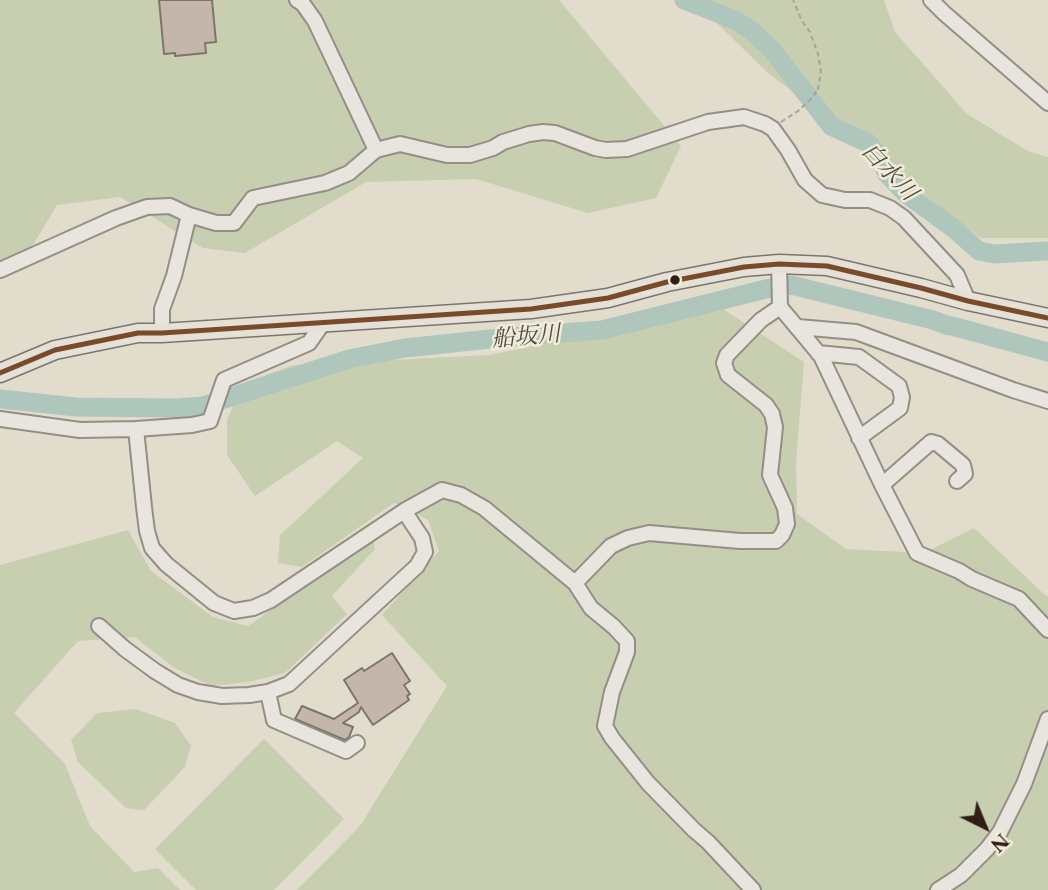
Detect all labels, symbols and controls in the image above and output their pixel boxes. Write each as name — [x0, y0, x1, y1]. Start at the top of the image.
water label: 白水川 — [855, 137, 923, 207]
unlabelled marker — [668, 273, 682, 287]
water label: 船坂川 — [490, 320, 562, 354]
north arrow — [950, 792, 1020, 862]
text: N — [986, 829, 1014, 857]

